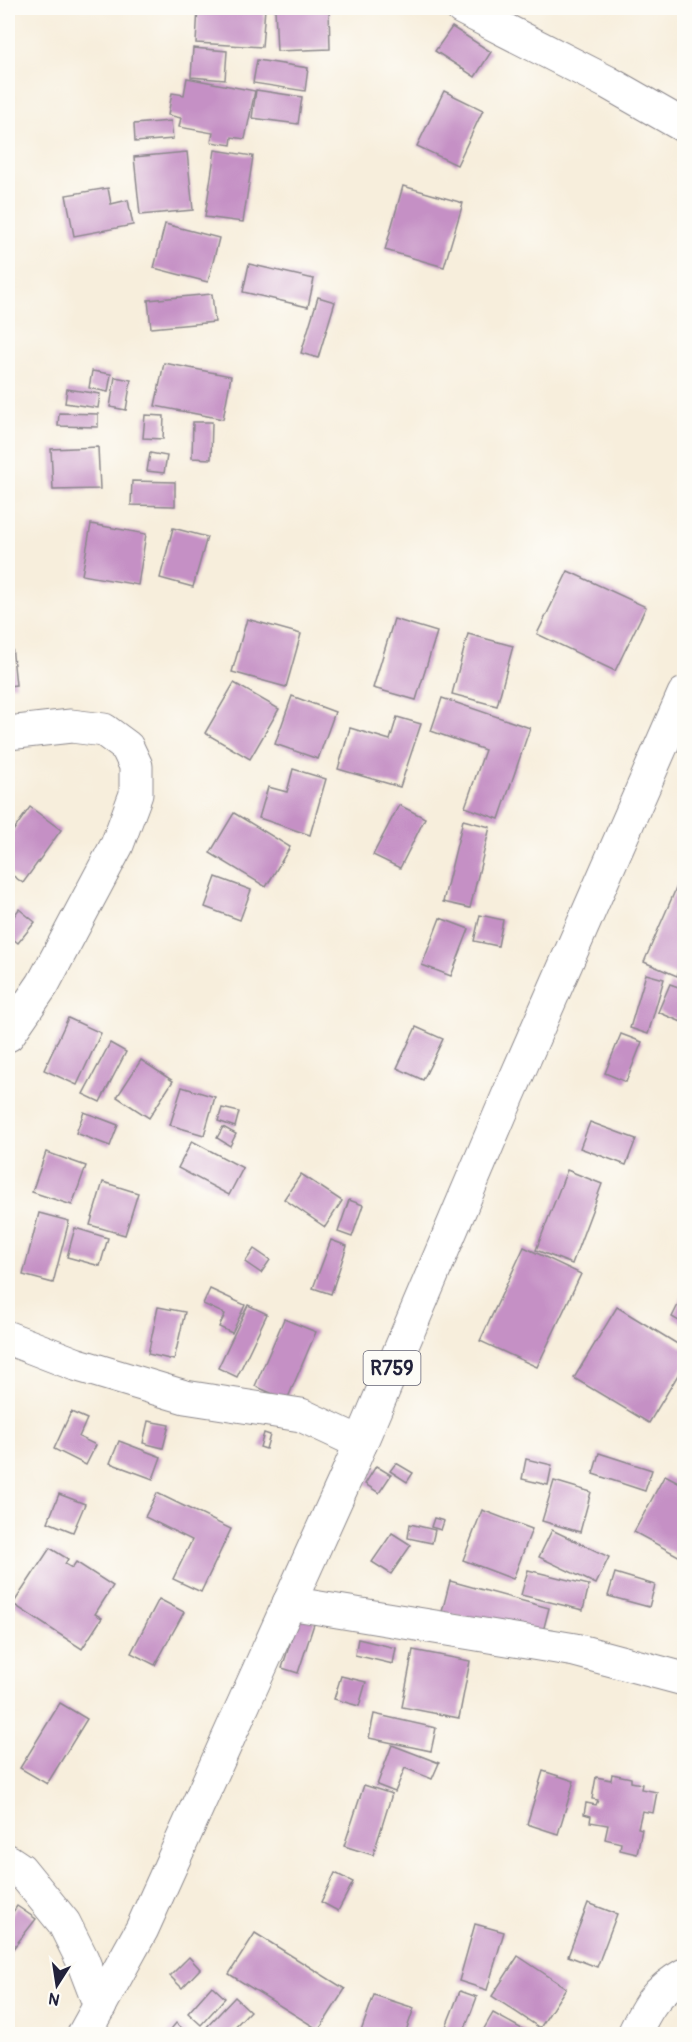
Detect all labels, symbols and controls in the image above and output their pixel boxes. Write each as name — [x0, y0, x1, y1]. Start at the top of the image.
road number: R759 — [364, 1351, 420, 1385]
north arrow — [27, 1955, 87, 2015]
text: N — [47, 1988, 61, 2010]

